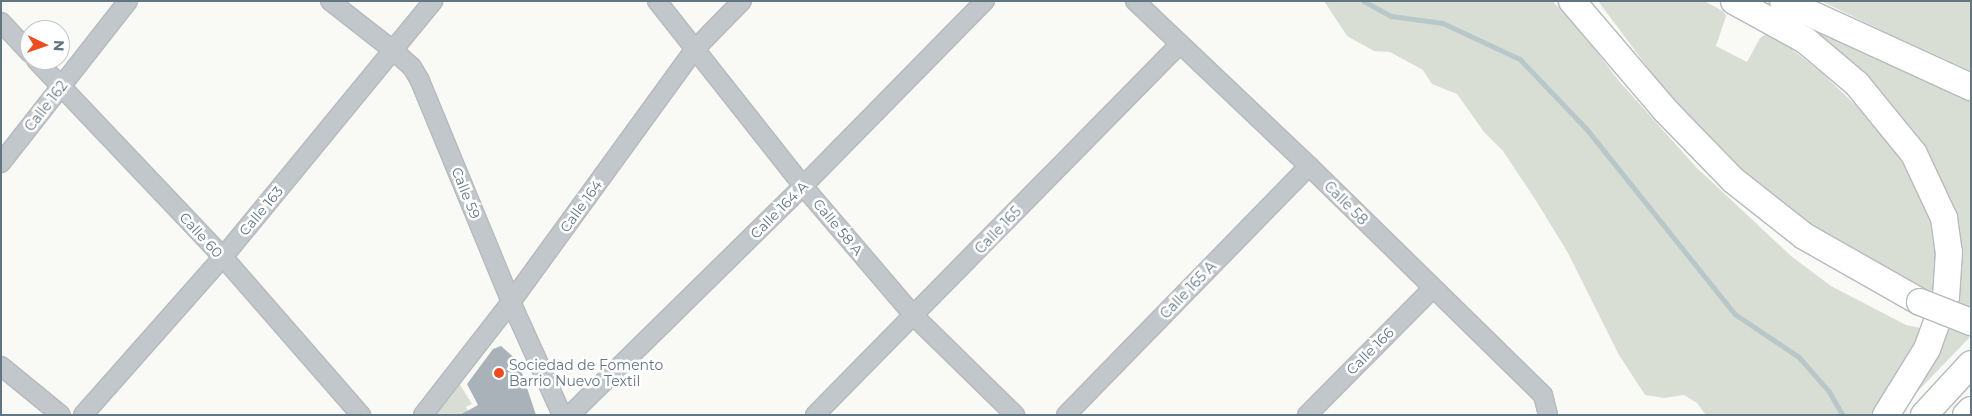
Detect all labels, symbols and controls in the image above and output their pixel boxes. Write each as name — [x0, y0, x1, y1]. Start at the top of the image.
north arrow — [20, 20, 70, 70]
text: N — [50, 40, 68, 52]
street label: Calle 162 — [21, 77, 71, 135]
street label: Calle 59 — [448, 165, 484, 221]
street label: Calle 164 — [556, 177, 606, 235]
street label: Calle 164 A — [747, 178, 811, 242]
street label: Calle 58 — [1321, 178, 1371, 228]
street label: Calle 163 — [236, 183, 286, 239]
street label: Calle 58 A — [810, 195, 866, 259]
street label: Calle 165 — [971, 203, 1025, 257]
street label: Calle 60 — [176, 209, 226, 261]
street label: Calle 165 A — [1157, 258, 1219, 322]
street label: Calle 166 — [1343, 324, 1397, 378]
place label: Sociedad de Fomento Barrio Nuevo Textil — [509, 357, 663, 390]
marker: Sociedad de Fomento Barrio Nuevo Textil — [493, 367, 505, 379]

